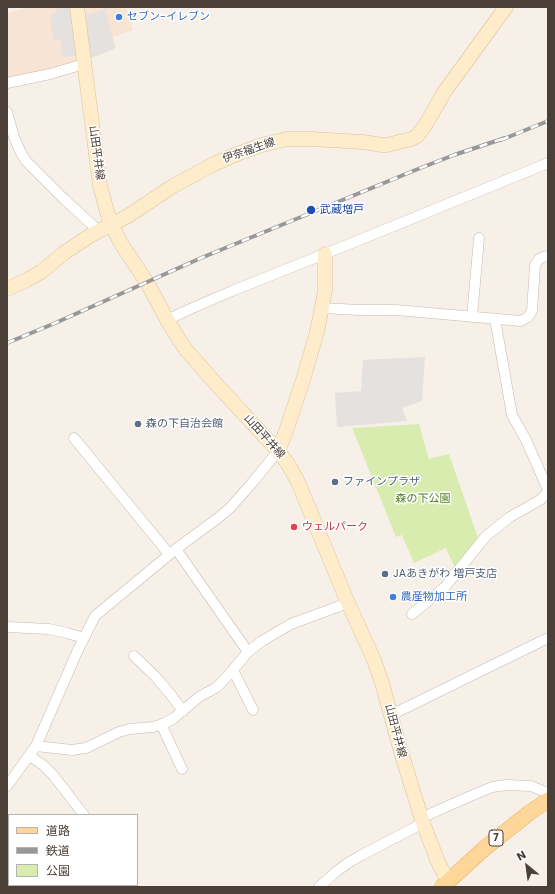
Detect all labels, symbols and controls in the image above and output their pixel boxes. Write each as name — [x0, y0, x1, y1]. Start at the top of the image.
place label: セブン-イレブン — [127, 10, 210, 24]
marker: セブン-イレブン — [114, 12, 124, 22]
street label: 山田平井線 — [86, 125, 106, 181]
street label: 伊奈福生線 — [221, 136, 277, 166]
place label: 武蔵増戸 — [320, 203, 364, 217]
marker: 武蔵増戸 — [305, 204, 317, 216]
street label: 山田平井線 — [241, 412, 287, 462]
place label: 森の下自治会館 — [146, 417, 223, 431]
marker: 森の下自治会館 — [133, 419, 143, 429]
place label: ファインプラザ — [343, 475, 420, 489]
marker: ファインプラザ — [330, 477, 340, 487]
park label: 森の下公園 — [396, 492, 450, 506]
place label: ウェルパーク — [302, 520, 368, 534]
marker: ウェルパーク — [289, 522, 299, 532]
place label: JAあきがわ 増戸支店 — [393, 567, 497, 581]
marker: JAあきがわ 増戸支店 — [380, 569, 390, 579]
place label: 農産物加工所 — [401, 590, 467, 604]
marker: 農産物加工所 — [388, 592, 398, 602]
street label: 山田平井線 — [382, 703, 408, 759]
legend — [8, 814, 138, 886]
text: 道路 — [46, 822, 70, 839]
road number: 7 — [489, 830, 503, 846]
text: 鉄道 — [46, 842, 70, 859]
north arrow — [507, 846, 547, 886]
text: N — [514, 847, 529, 865]
text: 公園 — [46, 862, 70, 879]

